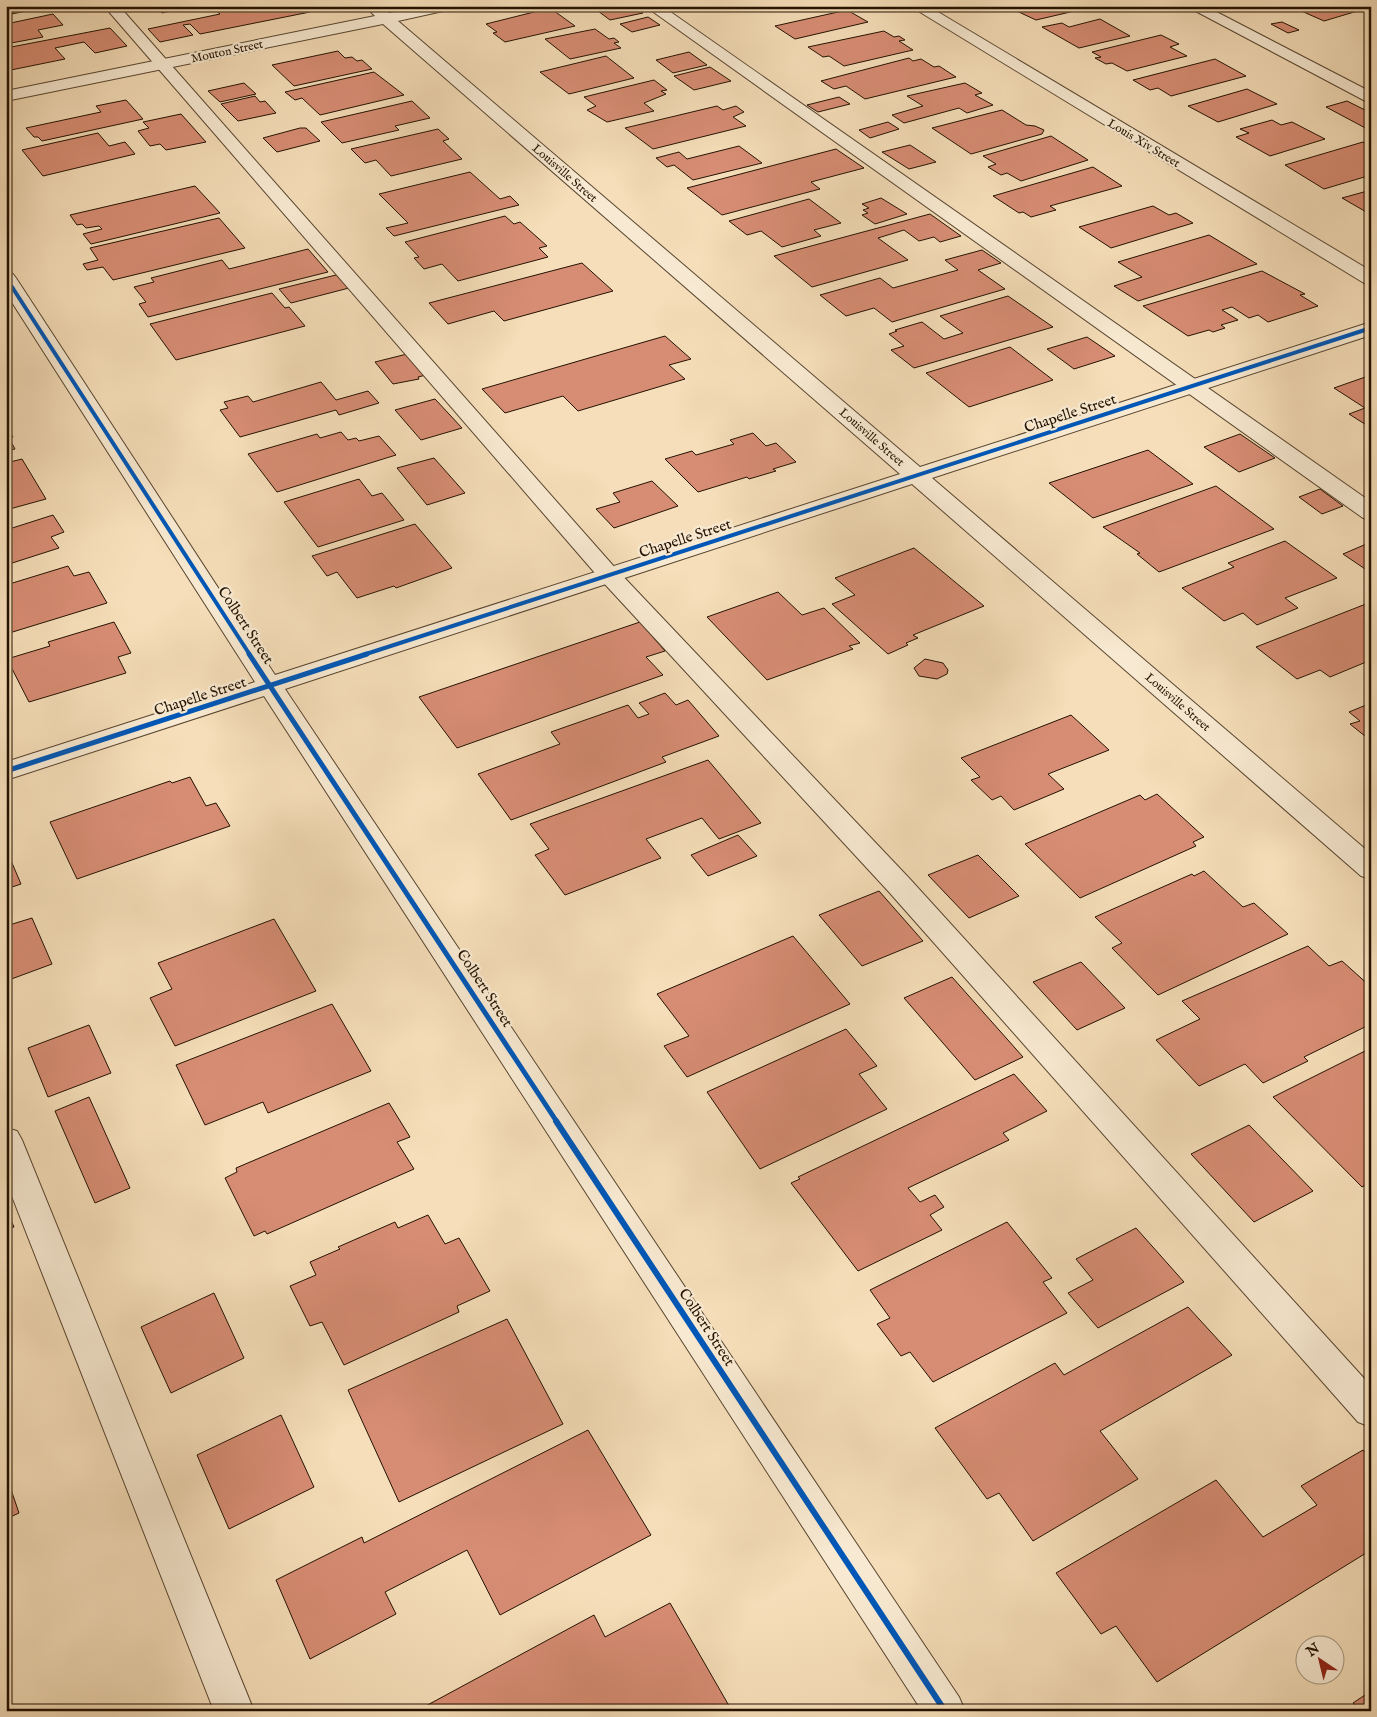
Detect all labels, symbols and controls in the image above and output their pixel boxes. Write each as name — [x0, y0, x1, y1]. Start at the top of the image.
street label: Mouton Street — [190, 37, 264, 66]
street label: Louis Xiv Street — [1105, 116, 1183, 171]
street label: Louisville Street — [529, 141, 600, 206]
street label: Chapelle Street — [1022, 390, 1119, 437]
street label: Louisville Street — [836, 405, 907, 470]
street label: Chapelle Street — [637, 515, 734, 562]
street label: Colbert Street — [213, 583, 278, 668]
street label: Louisville Street — [1142, 670, 1213, 735]
street label: Chapelle Street — [152, 673, 249, 720]
street label: Colbert Street — [452, 946, 517, 1031]
street label: Colbert Street — [674, 1285, 739, 1370]
north arrow — [1294, 1634, 1344, 1684]
text: N — [1302, 1639, 1323, 1662]

